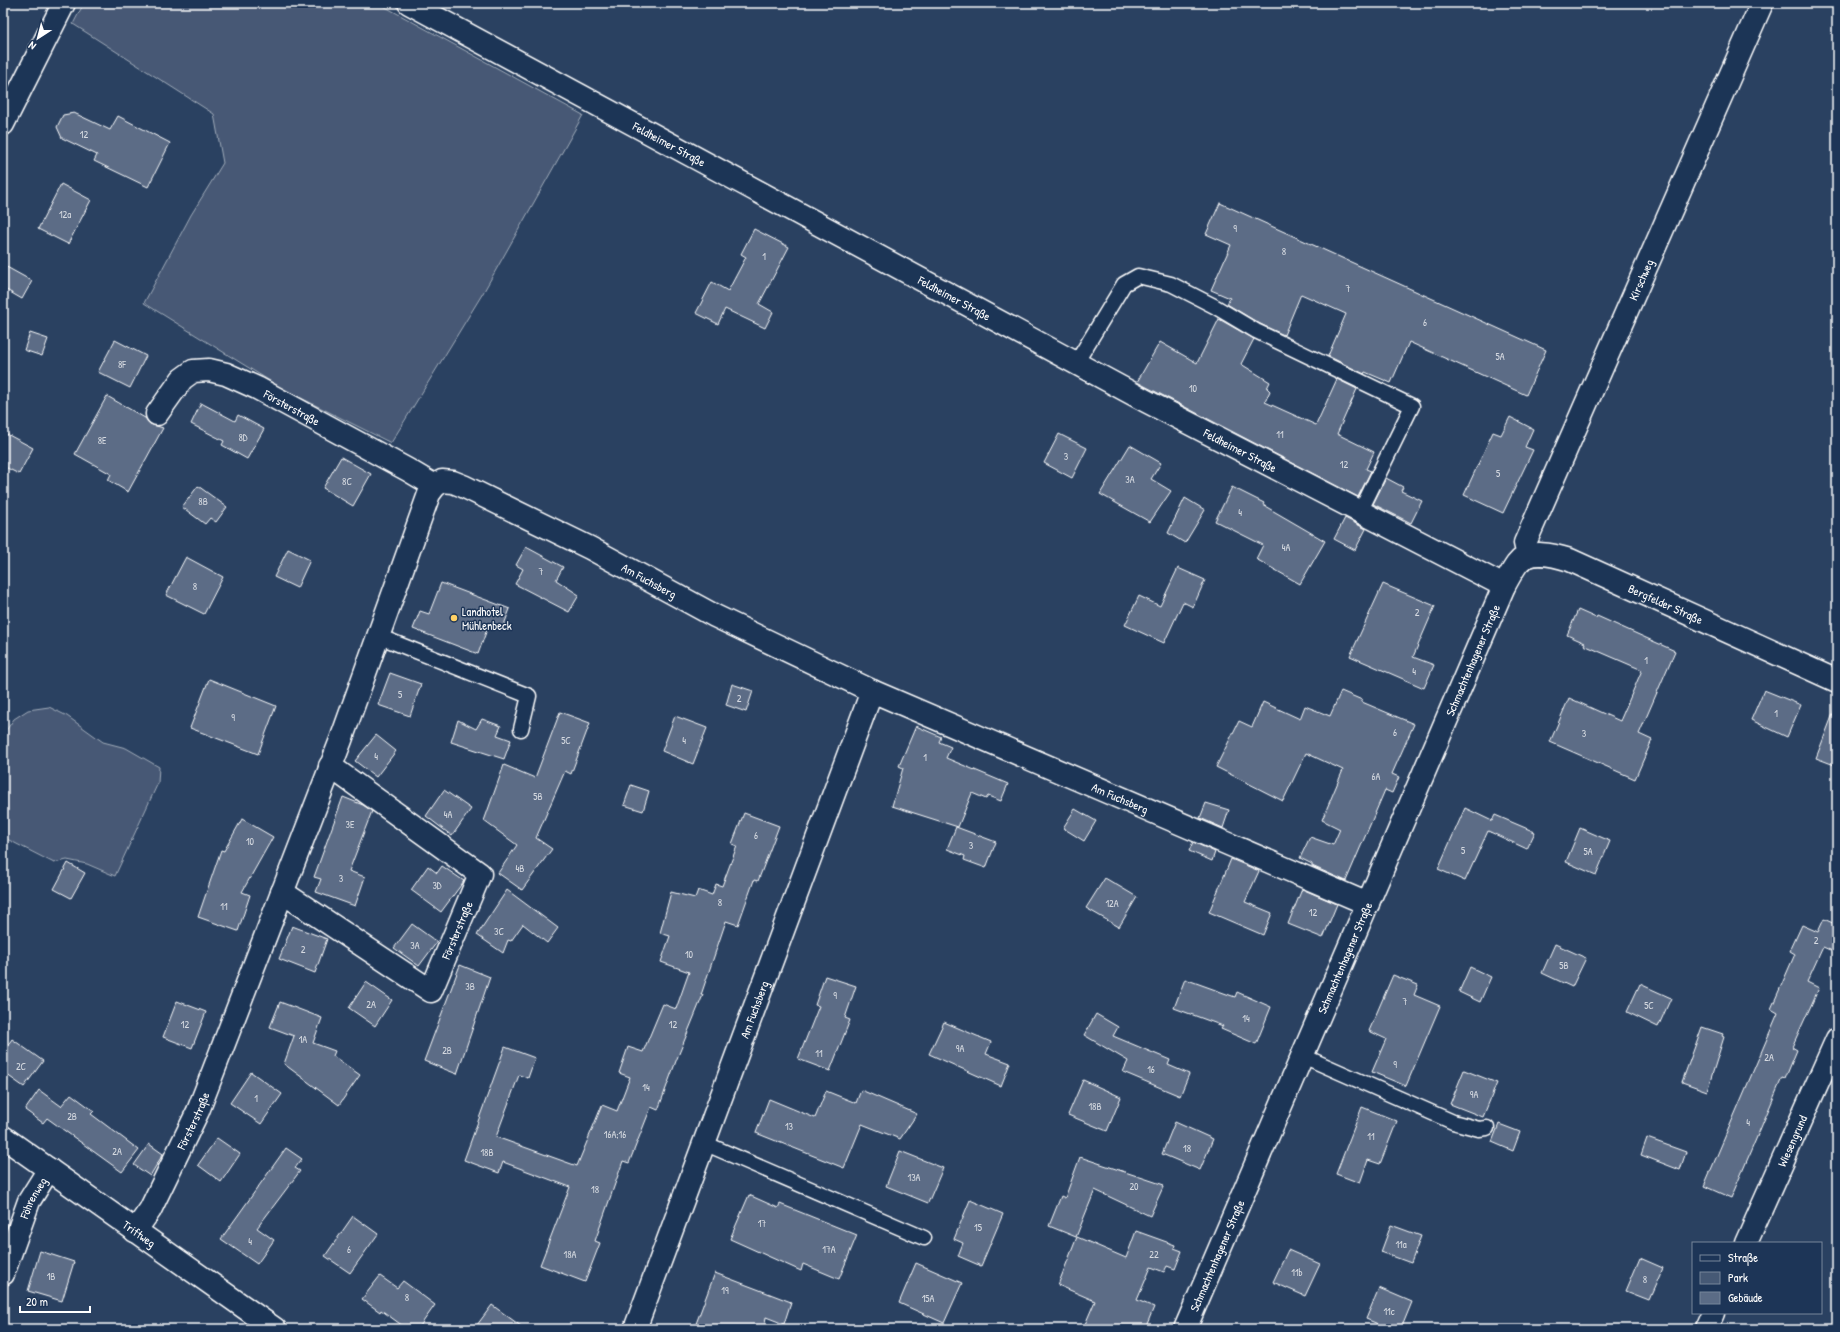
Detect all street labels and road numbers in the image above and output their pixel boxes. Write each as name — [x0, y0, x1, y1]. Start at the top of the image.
street label: Feldheimer Straße — [629, 117, 709, 170]
street label: Kirschweg — [1624, 256, 1657, 303]
street label: Feldheimer Straße — [914, 271, 994, 324]
street label: Försterstraße — [260, 384, 323, 429]
street label: Feldheimer Straße — [1200, 423, 1280, 476]
street label: Am Fuchsberg — [619, 558, 680, 602]
street label: Bergfelder Straße — [1626, 579, 1706, 628]
street label: Schmachtenhagener Straße — [1441, 601, 1504, 718]
street label: Am Fuchsberg — [1089, 778, 1151, 817]
street label: Försterstraße — [436, 898, 476, 963]
street label: Schmachtenhagener Straße — [1313, 899, 1376, 1016]
street label: Am Fuchsberg — [735, 978, 772, 1040]
street label: Försterstraße — [172, 1089, 213, 1153]
street label: Wiesengrund — [1773, 1112, 1811, 1169]
street label: Föhrenweg — [15, 1174, 51, 1222]
street label: Schmachtenhagener Straße — [1185, 1197, 1248, 1314]
street label: Triftweg — [119, 1216, 159, 1251]

